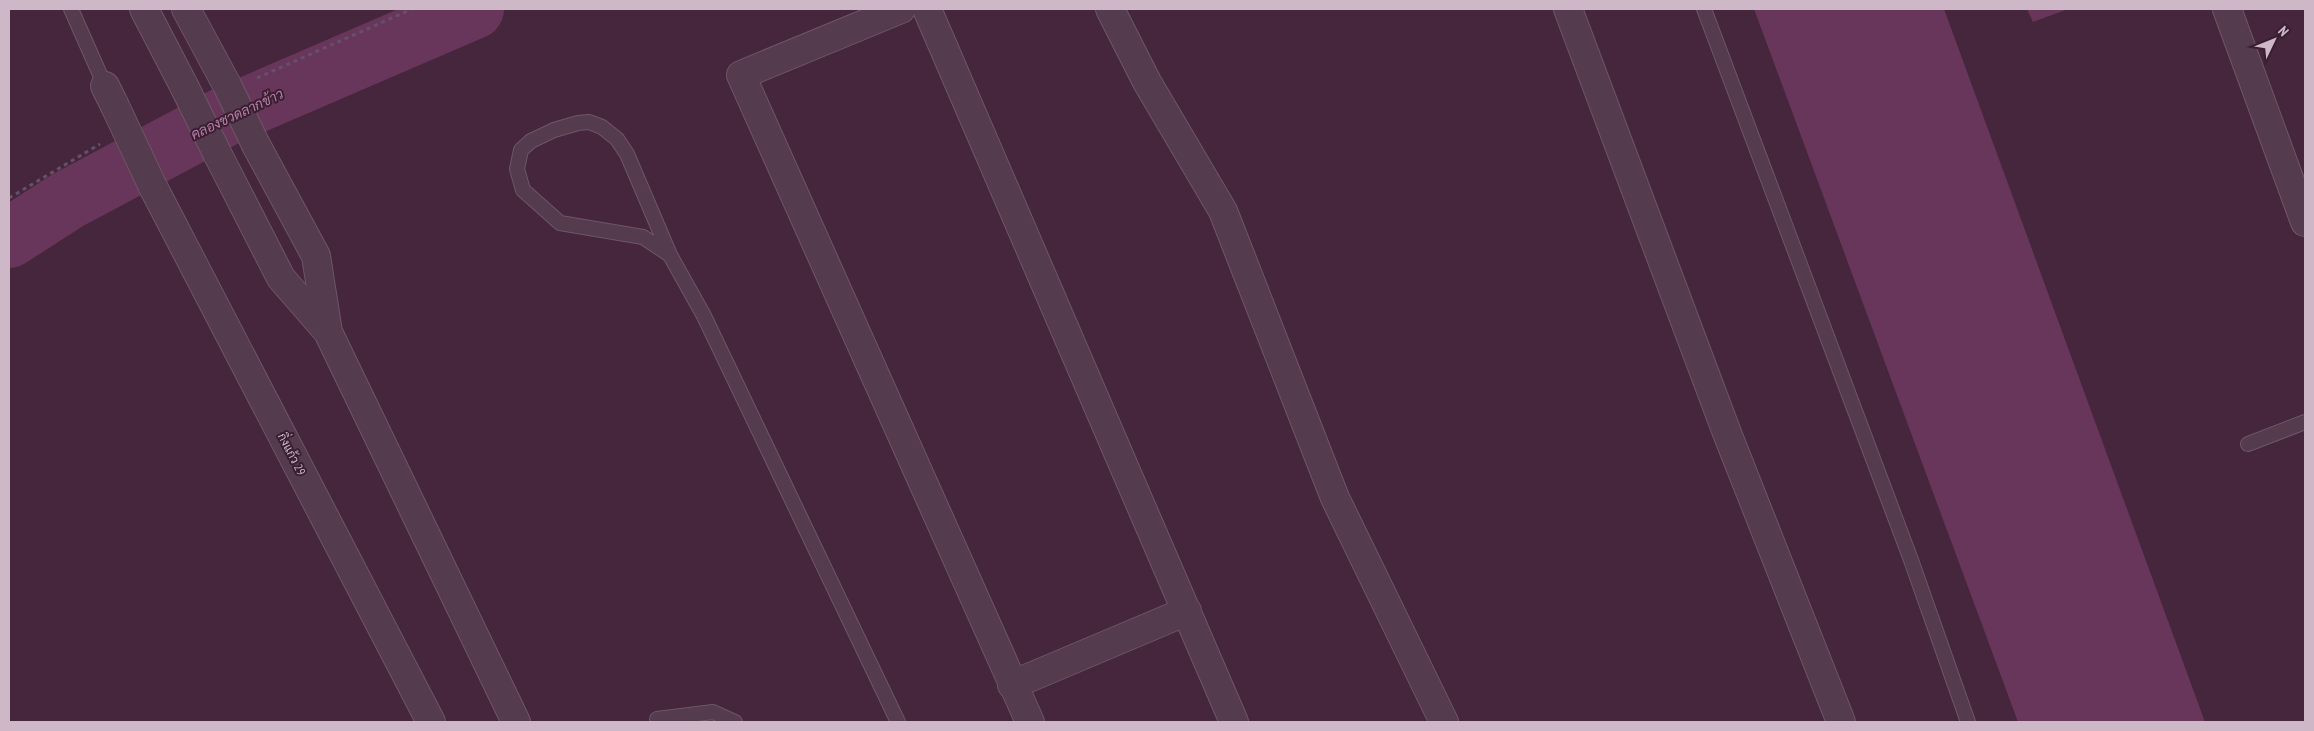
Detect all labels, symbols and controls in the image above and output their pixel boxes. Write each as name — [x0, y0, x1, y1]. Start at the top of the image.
north arrow — [2249, 15, 2299, 65]
text: N — [2274, 22, 2293, 40]
water label: คลองชวดลากข้าว — [188, 85, 286, 143]
street label: กิ่งแก้ว 29 — [275, 429, 311, 478]

